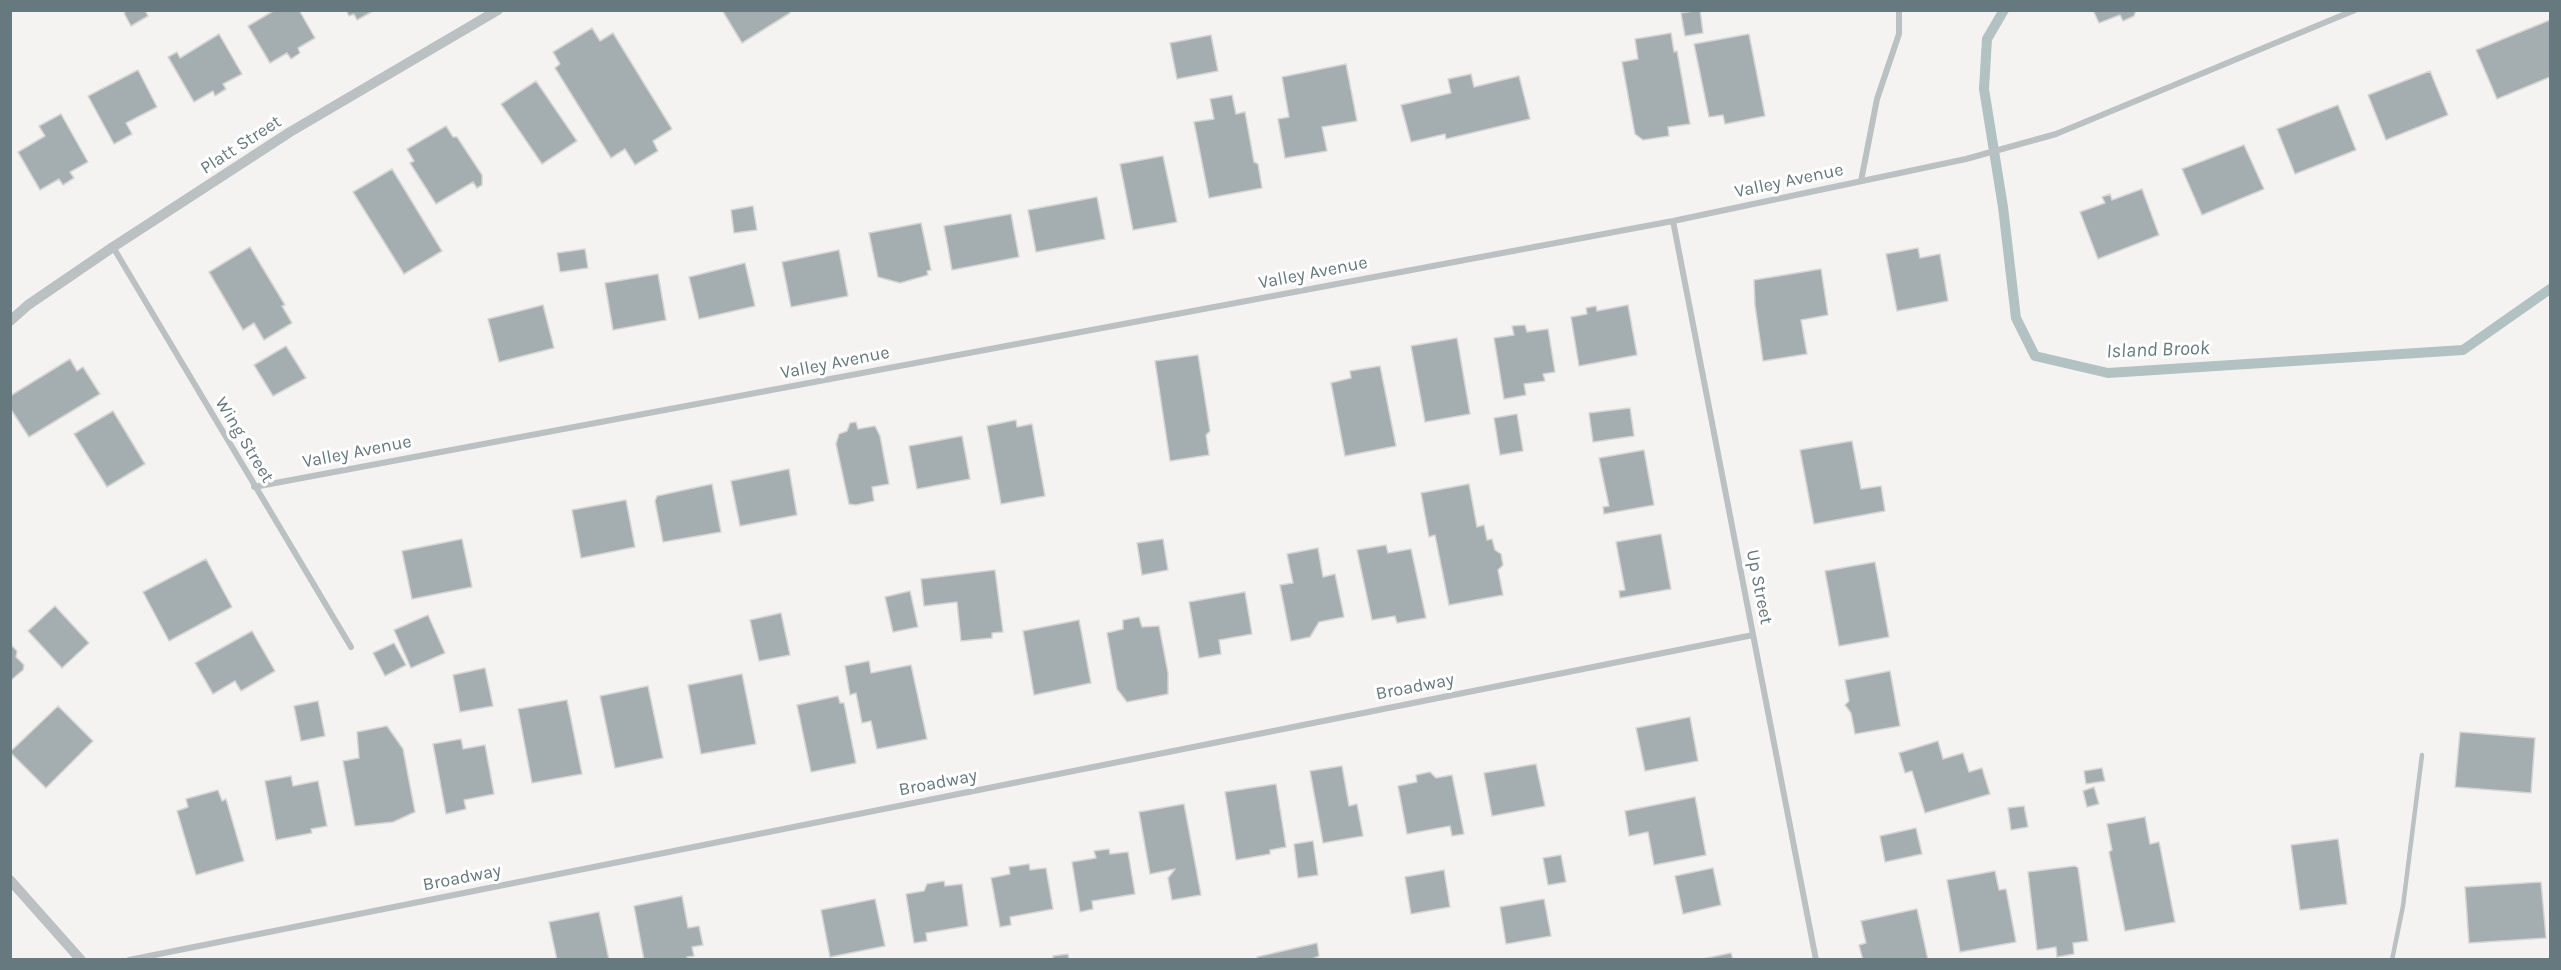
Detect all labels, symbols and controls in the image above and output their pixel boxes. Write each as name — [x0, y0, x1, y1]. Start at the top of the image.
street label: Platt Street — [196, 111, 286, 179]
street label: Valley Avenue — [1733, 159, 1845, 203]
street label: Valley Avenue — [1257, 252, 1369, 294]
water label: Island Brook — [2106, 336, 2210, 364]
street label: Valley Avenue — [779, 342, 891, 384]
street label: Wing Street — [210, 393, 278, 487]
street label: Valley Avenue — [301, 431, 413, 473]
street label: Up Street — [1741, 548, 1777, 626]
street label: Broadway — [1374, 669, 1456, 705]
street label: Broadway — [897, 765, 979, 801]
street label: Broadway — [421, 860, 503, 896]

